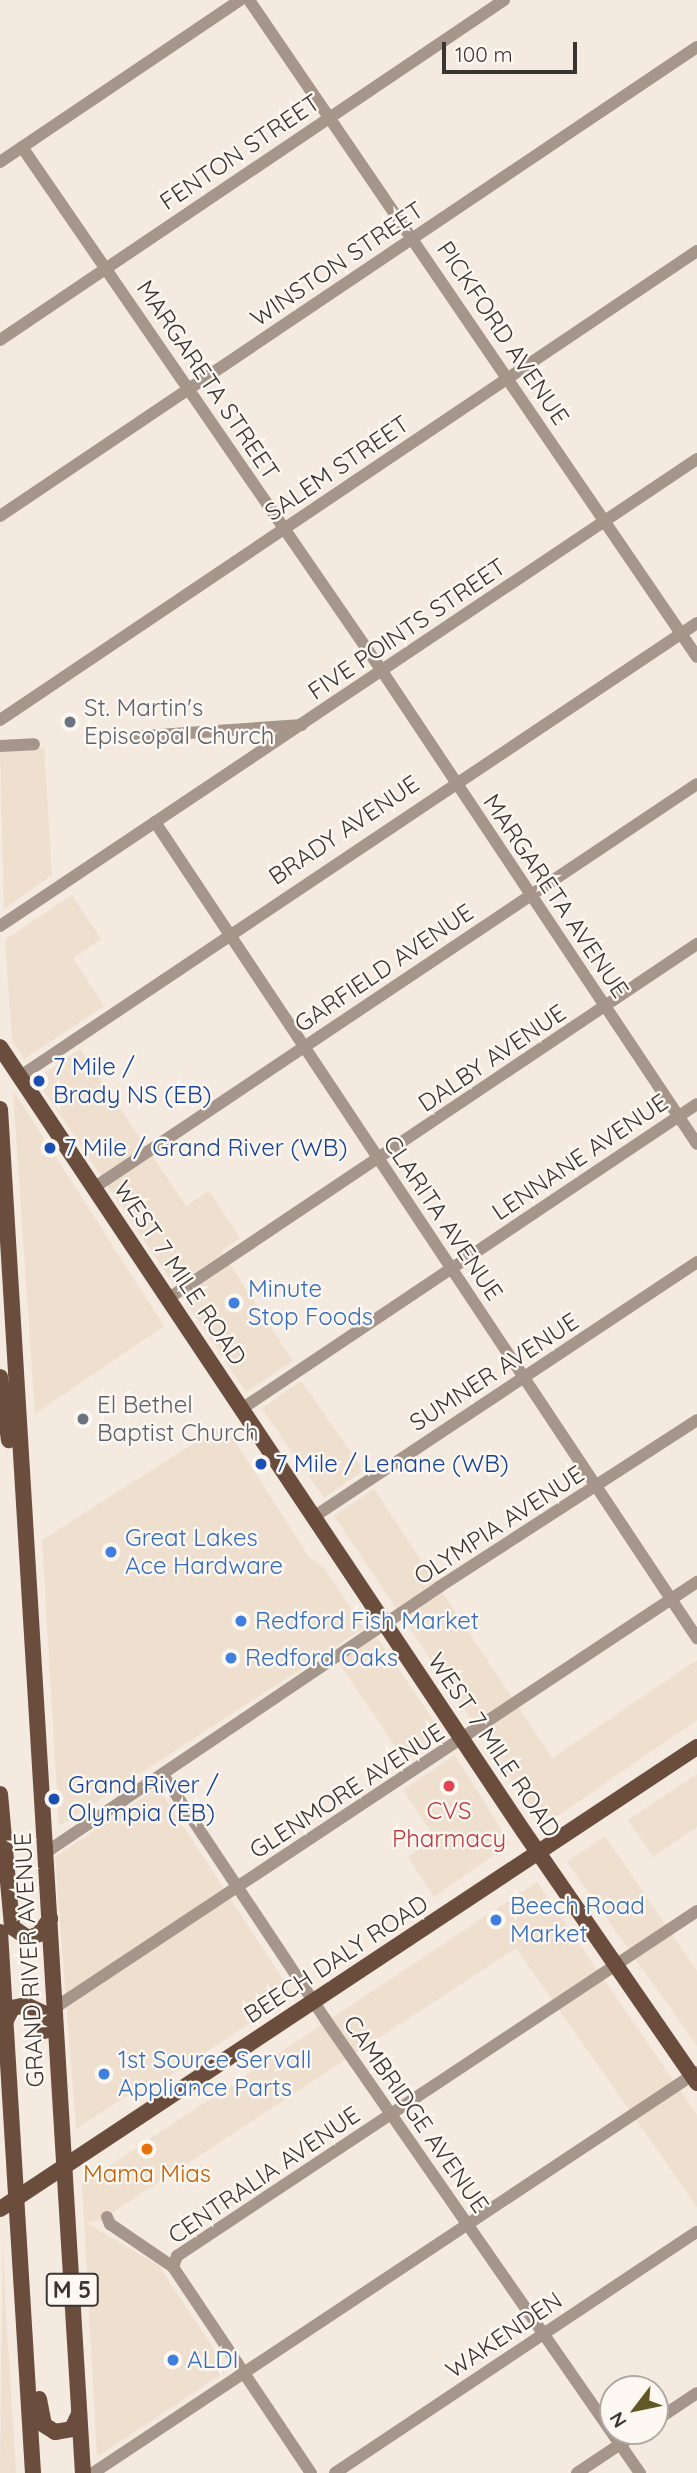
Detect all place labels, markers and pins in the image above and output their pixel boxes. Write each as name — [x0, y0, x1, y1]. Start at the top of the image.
place label: St. Martin's Episcopal Church — [84, 694, 274, 750]
marker: St. Martin's Episcopal Church — [62, 714, 78, 730]
place label: 7 Mile / Brady NS (EB) — [53, 1053, 212, 1109]
marker: 7 Mile / Brady NS (EB) — [31, 1073, 47, 1089]
place label: 7 Mile / Grand River (WB) — [64, 1134, 347, 1162]
marker: 7 Mile / Grand River (WB) — [42, 1140, 58, 1156]
place label: Minute Stop Foods — [248, 1275, 373, 1331]
marker: Minute Stop Foods — [226, 1295, 242, 1311]
place label: El Bethel Baptist Church — [97, 1391, 259, 1447]
marker: El Bethel Baptist Church — [75, 1411, 91, 1427]
place label: 7 Mile / Lenane (WB) — [275, 1450, 509, 1478]
marker: 7 Mile / Lenane (WB) — [253, 1456, 269, 1472]
place label: Great Lakes Ace Hardware — [125, 1524, 283, 1580]
marker: Great Lakes Ace Hardware — [103, 1544, 119, 1560]
place label: Redford Fish Market — [255, 1607, 479, 1635]
marker: Redford Fish Market — [233, 1613, 249, 1629]
place label: Redford Oaks — [245, 1644, 398, 1672]
marker: Redford Oaks — [223, 1650, 239, 1666]
place label: Grand River / Olympia (EB) — [68, 1771, 219, 1827]
marker: CVS Pharmacy — [441, 1778, 457, 1794]
marker: Grand River / Olympia (EB) — [46, 1791, 62, 1807]
place label: CVS Pharmacy — [392, 1797, 506, 1853]
place label: Beech Road Market — [510, 1892, 645, 1948]
marker: Beech Road Market — [488, 1912, 504, 1928]
place label: 1st Source Servall Appliance Parts — [118, 2046, 311, 2102]
marker: 1st Source Servall Appliance Parts — [96, 2066, 112, 2082]
marker: Mama Mias — [139, 2141, 155, 2157]
place label: Mama Mias — [83, 2160, 211, 2188]
place label: ALDI — [187, 2346, 239, 2374]
marker: ALDI — [165, 2352, 181, 2368]

